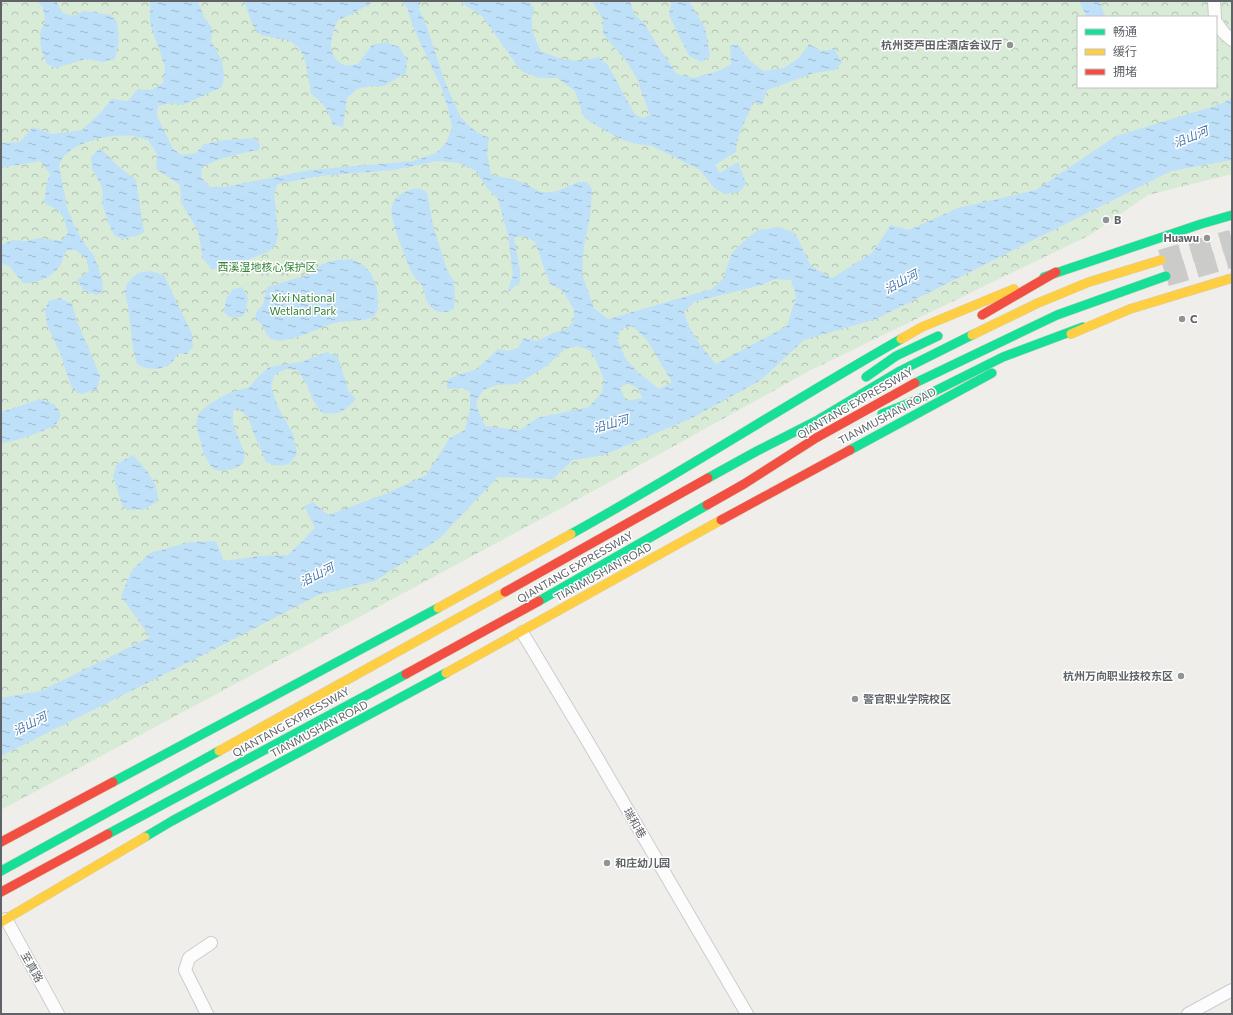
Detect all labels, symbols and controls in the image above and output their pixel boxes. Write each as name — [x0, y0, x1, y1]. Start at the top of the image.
legend — [1077, 16, 1217, 88]
text: 畅通 — [1113, 24, 1137, 38]
place label: 杭州茭芦田庄酒店会议厅 — [881, 38, 1002, 51]
marker: 杭州茭芦田庄酒店会议厅 — [1005, 40, 1015, 50]
text: 缓行 — [1113, 44, 1137, 58]
text: 拥堵 — [1113, 64, 1137, 78]
water label: 沿山河 — [1171, 122, 1212, 149]
place label: B — [1114, 213, 1121, 226]
marker: B — [1101, 215, 1111, 225]
place label: Huawu — [1163, 231, 1199, 244]
marker: Huawu — [1202, 233, 1212, 243]
park label: 西溪湿地核心保护区 — [218, 260, 317, 273]
water label: 沿山河 — [881, 266, 921, 296]
park label: Xixi National Wetland Park — [269, 291, 337, 317]
place label: C — [1190, 312, 1198, 325]
marker: C — [1177, 314, 1187, 324]
street label: QIANTANG EXPRESSWAY — [794, 364, 915, 441]
street label: TIANMUSHAN ROAD — [836, 384, 938, 447]
water label: 沿山河 — [591, 411, 632, 435]
street label: QIANTANG EXPRESSWAY — [514, 528, 635, 605]
street label: TIANMUSHAN ROAD — [552, 540, 653, 604]
water label: 沿山河 — [297, 559, 338, 589]
place label: 杭州万向职业技校东区 — [1063, 669, 1173, 682]
marker: 杭州万向职业技校东区 — [1176, 671, 1186, 681]
street label: QIANTANG EXPRESSWAY — [230, 684, 352, 759]
place label: 警官职业学院校区 — [863, 692, 951, 705]
marker: 警官职业学院校区 — [850, 694, 860, 704]
street label: TIANMUSHAN ROAD — [268, 697, 370, 760]
water label: 沿山河 — [10, 708, 51, 738]
street label: 瑞和巷 — [622, 805, 649, 840]
place label: 和庄幼儿园 — [615, 856, 670, 869]
marker: 和庄幼儿园 — [602, 858, 612, 868]
street label: 至真路 — [19, 949, 46, 984]

